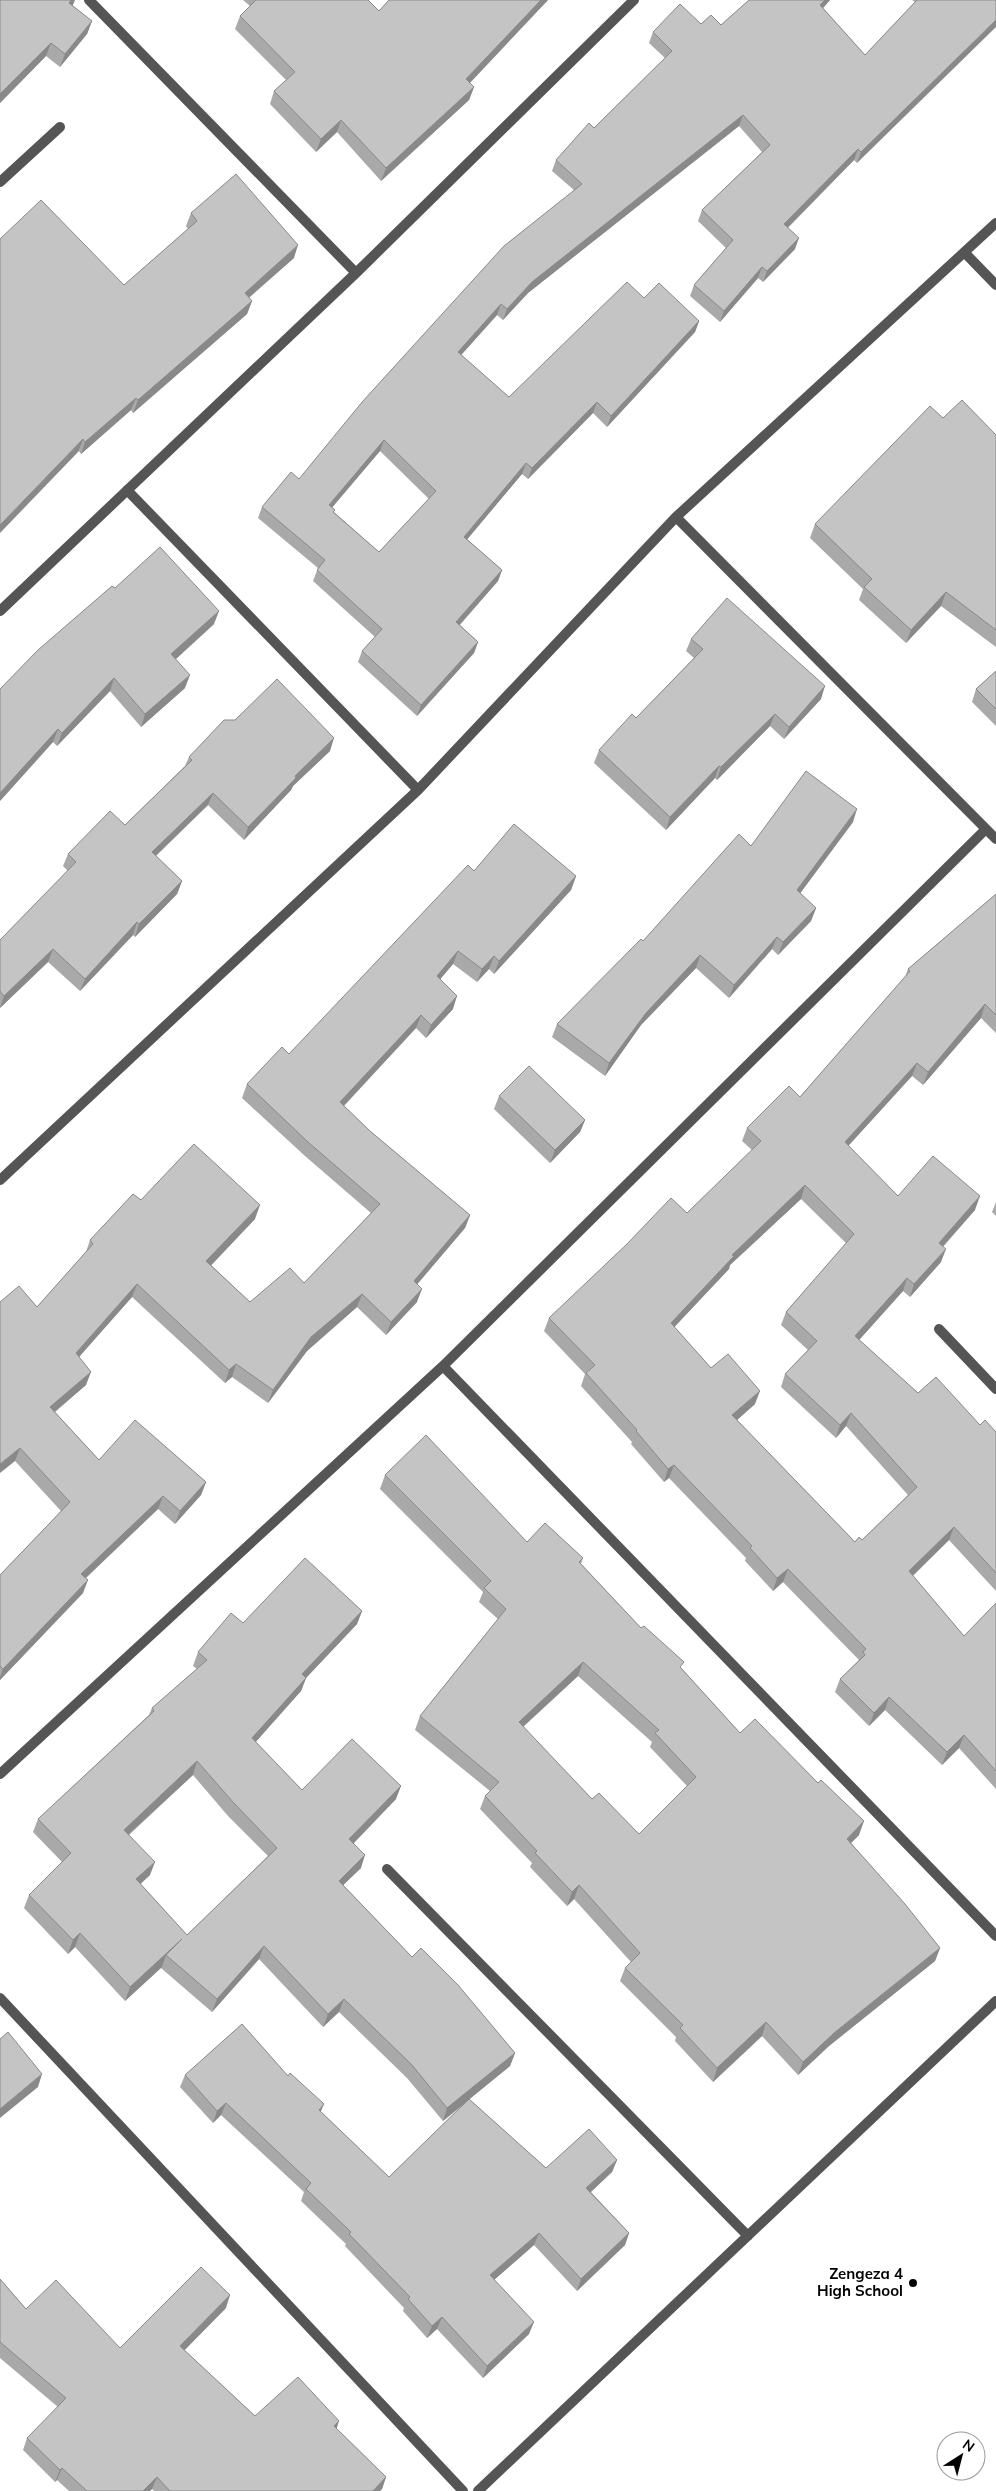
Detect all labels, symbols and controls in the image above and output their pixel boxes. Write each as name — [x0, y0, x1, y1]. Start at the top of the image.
place label: Zengeza 4 High School — [817, 2264, 903, 2300]
marker: Zengeza 4 High School — [907, 2277, 919, 2289]
north arrow — [936, 2431, 986, 2481]
text: N — [959, 2435, 978, 2456]

